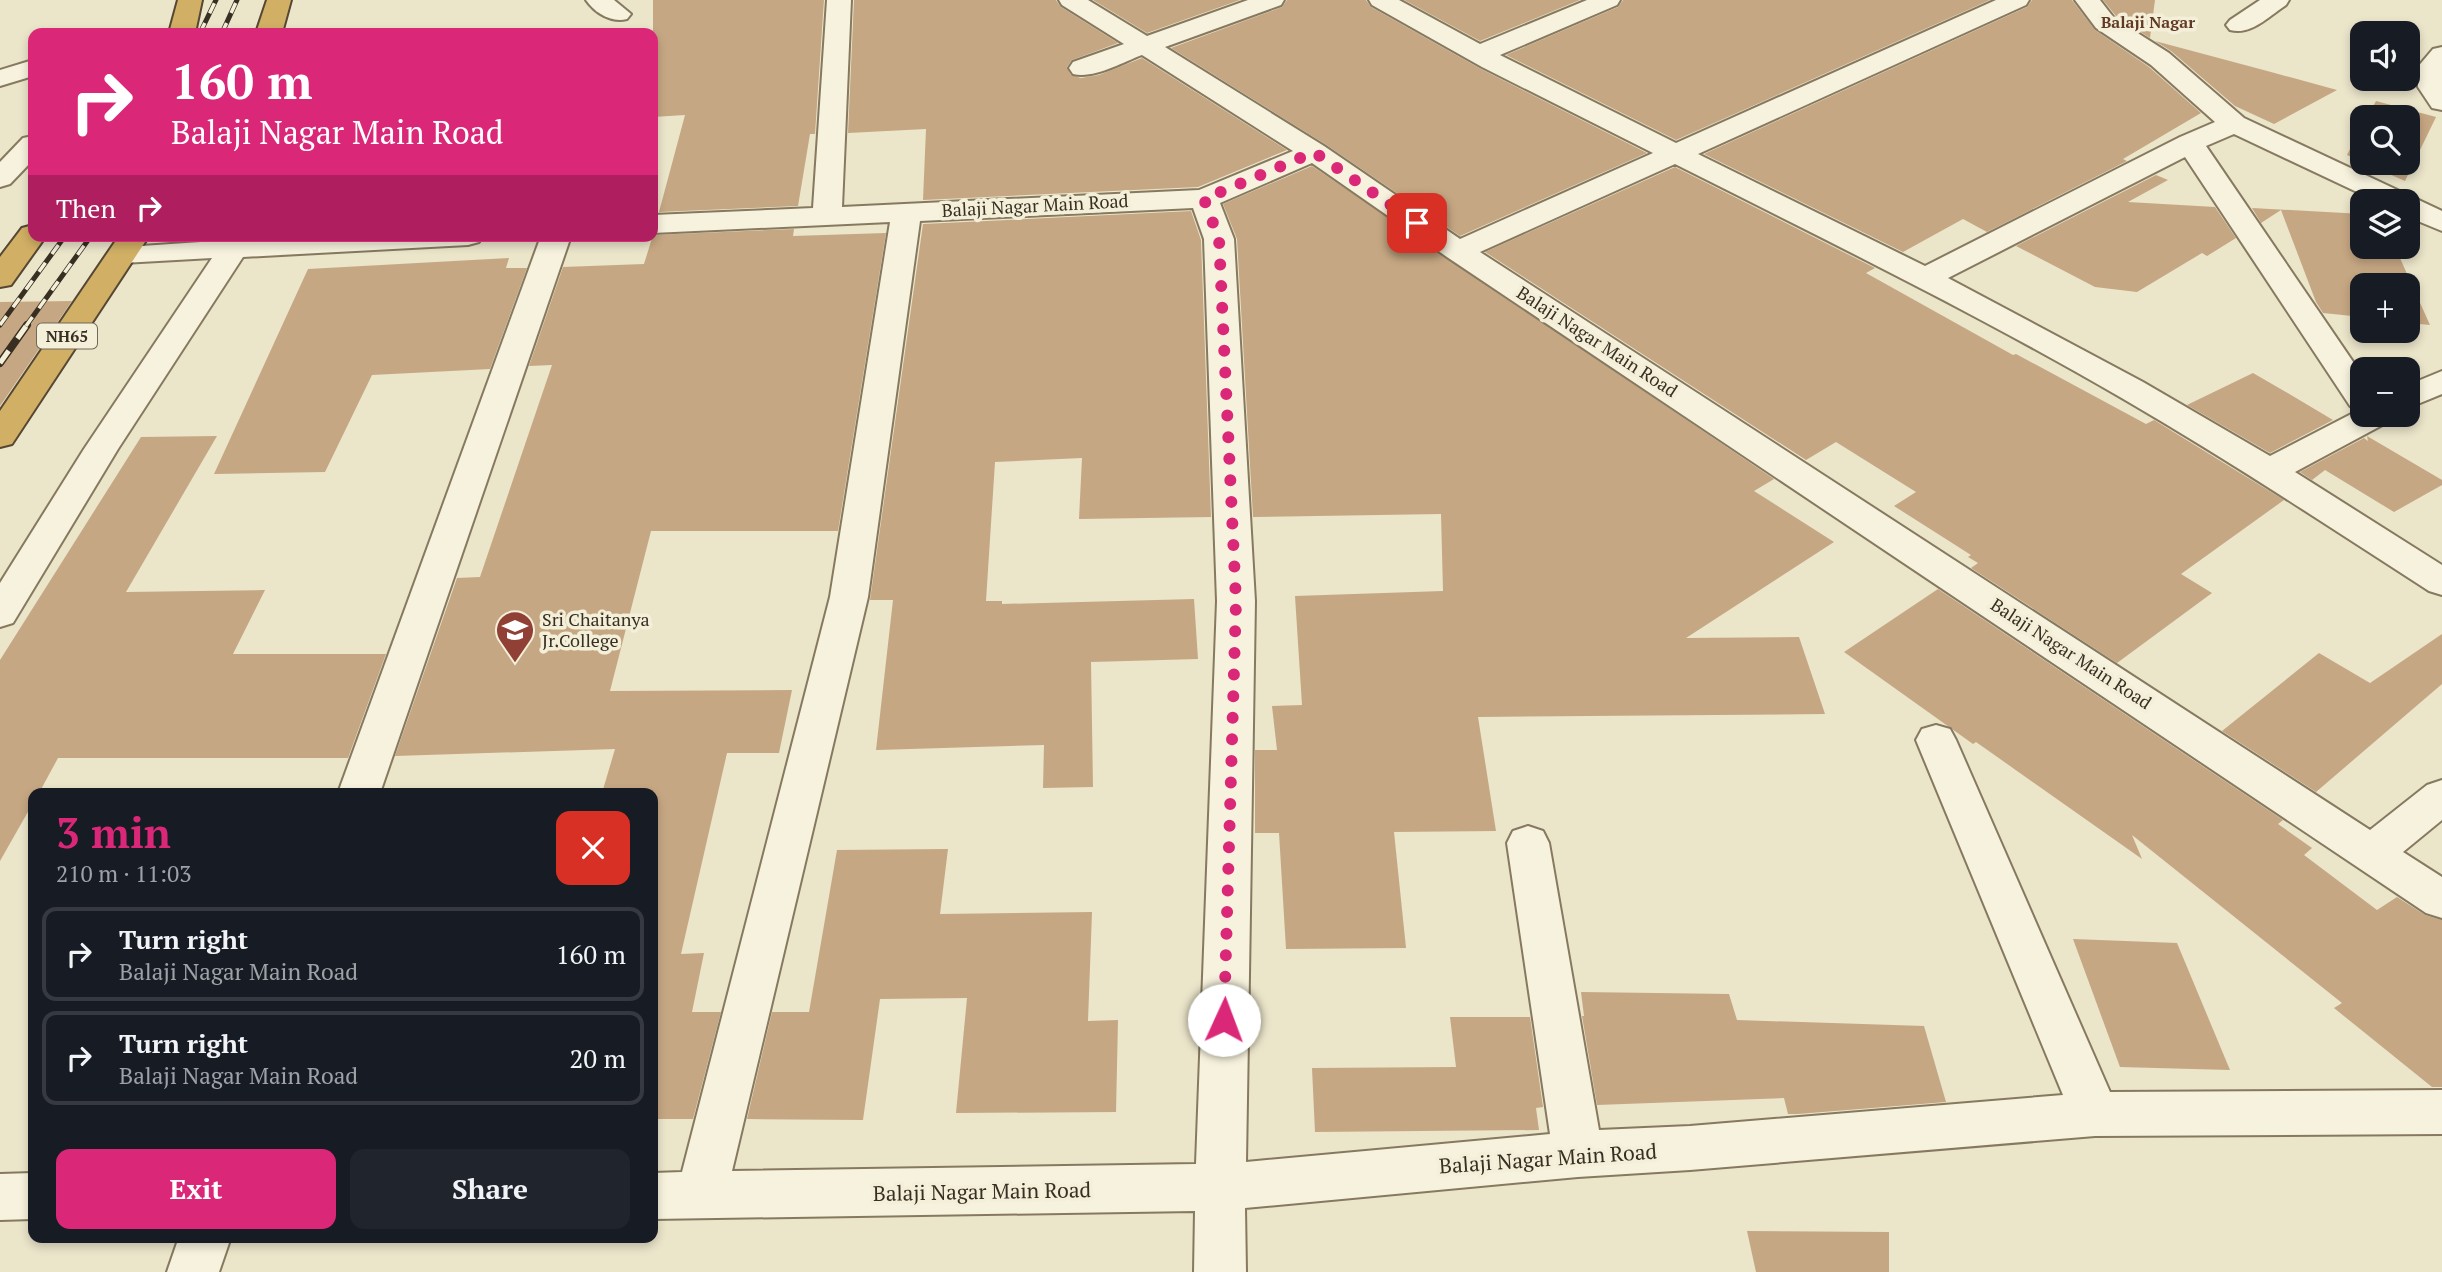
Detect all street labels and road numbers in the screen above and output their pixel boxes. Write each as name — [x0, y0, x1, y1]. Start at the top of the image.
street label: Balaji Nagar Main Road — [941, 188, 1129, 222]
street label: Balaji Nagar Main Road — [1513, 280, 1683, 402]
road number: NH65 — [37, 324, 97, 348]
street label: Balaji Nagar Main Road — [1987, 592, 2157, 714]
street label: Balaji Nagar Main Road — [1438, 1136, 1658, 1180]
street label: Balaji Nagar Main Road — [873, 1175, 1092, 1207]

